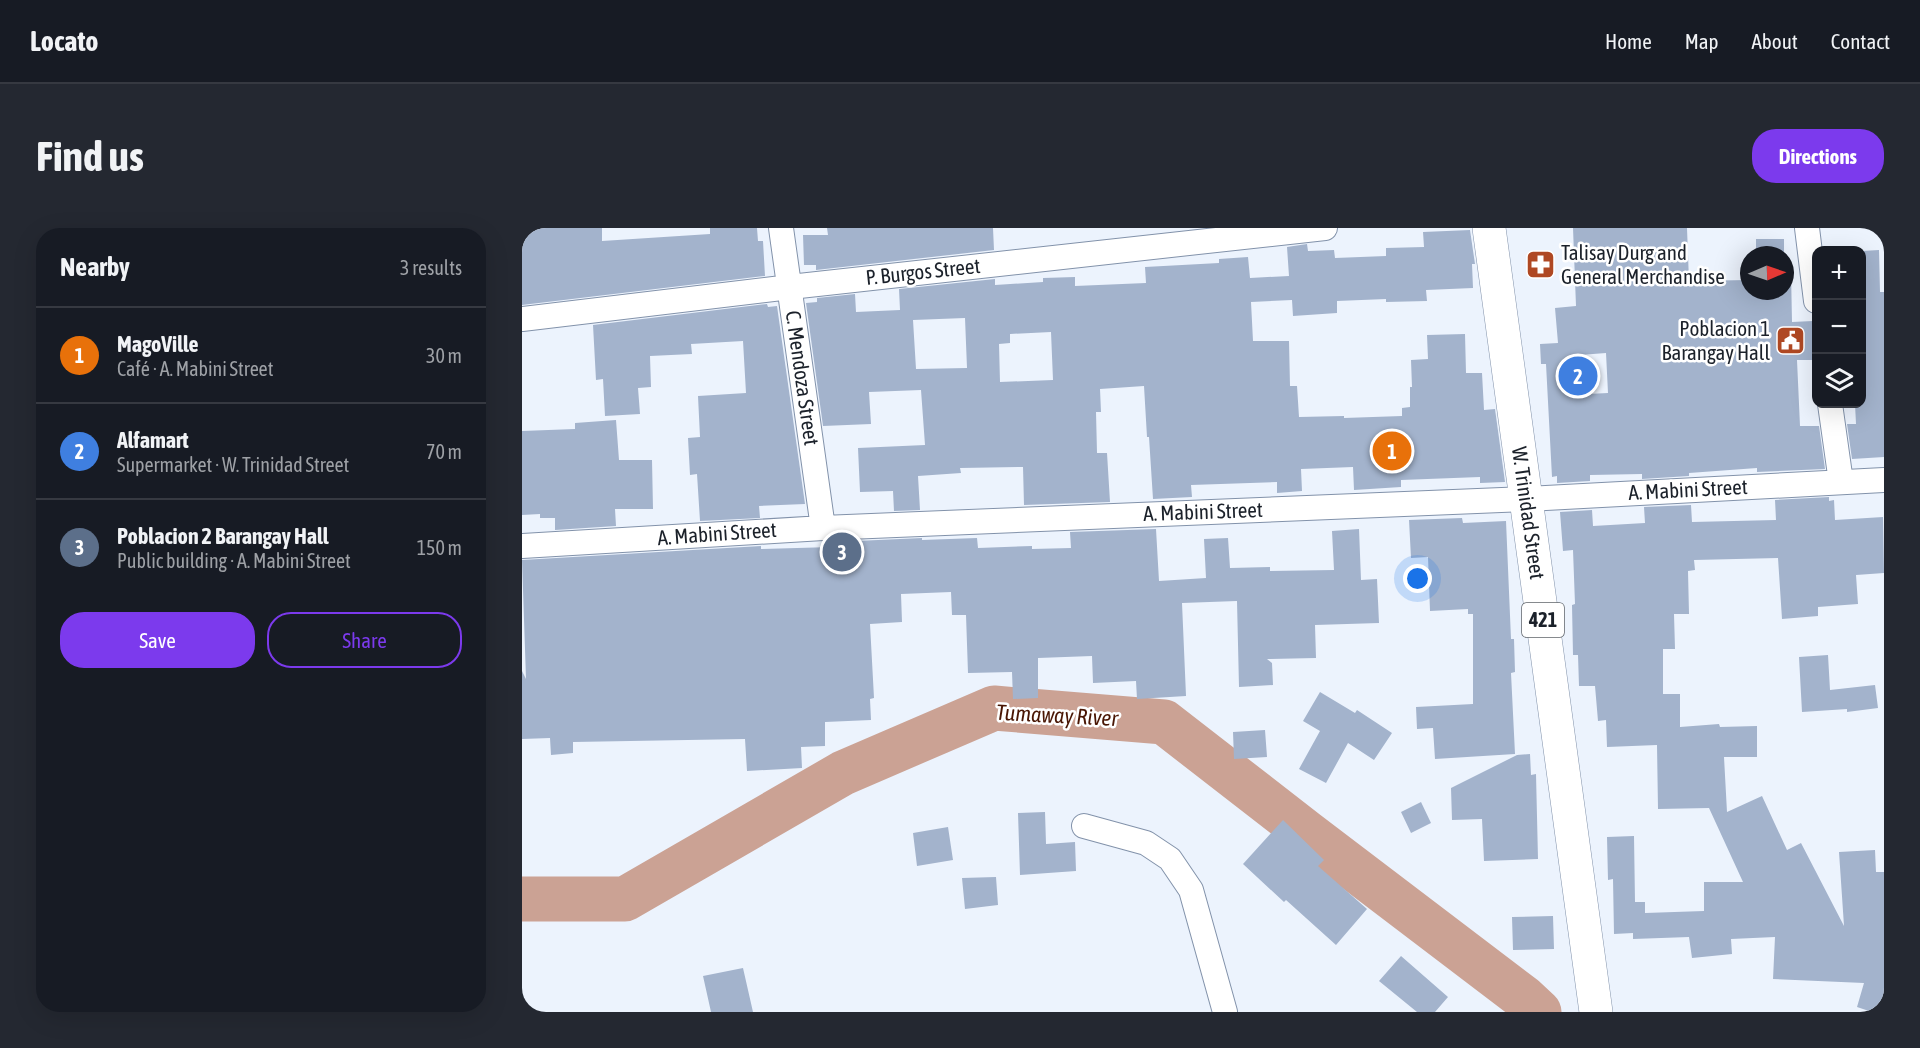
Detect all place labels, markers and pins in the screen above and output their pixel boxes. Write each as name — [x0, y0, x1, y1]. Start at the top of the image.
place label: Talisay Durg and General Merchandise — [1561, 240, 1725, 288]
pharmacy icon: Talisay Durg and General Merchandise — [1524, 249, 1556, 281]
place label: Poblacion 1 Barangay Hall — [1662, 316, 1770, 364]
public building icon: Poblacion 1 Barangay Hall — [1775, 325, 1807, 357]
pin: 2 — [1558, 354, 1598, 398]
pin: 1 — [1372, 428, 1412, 474]
pin: 3 — [822, 530, 862, 574]

